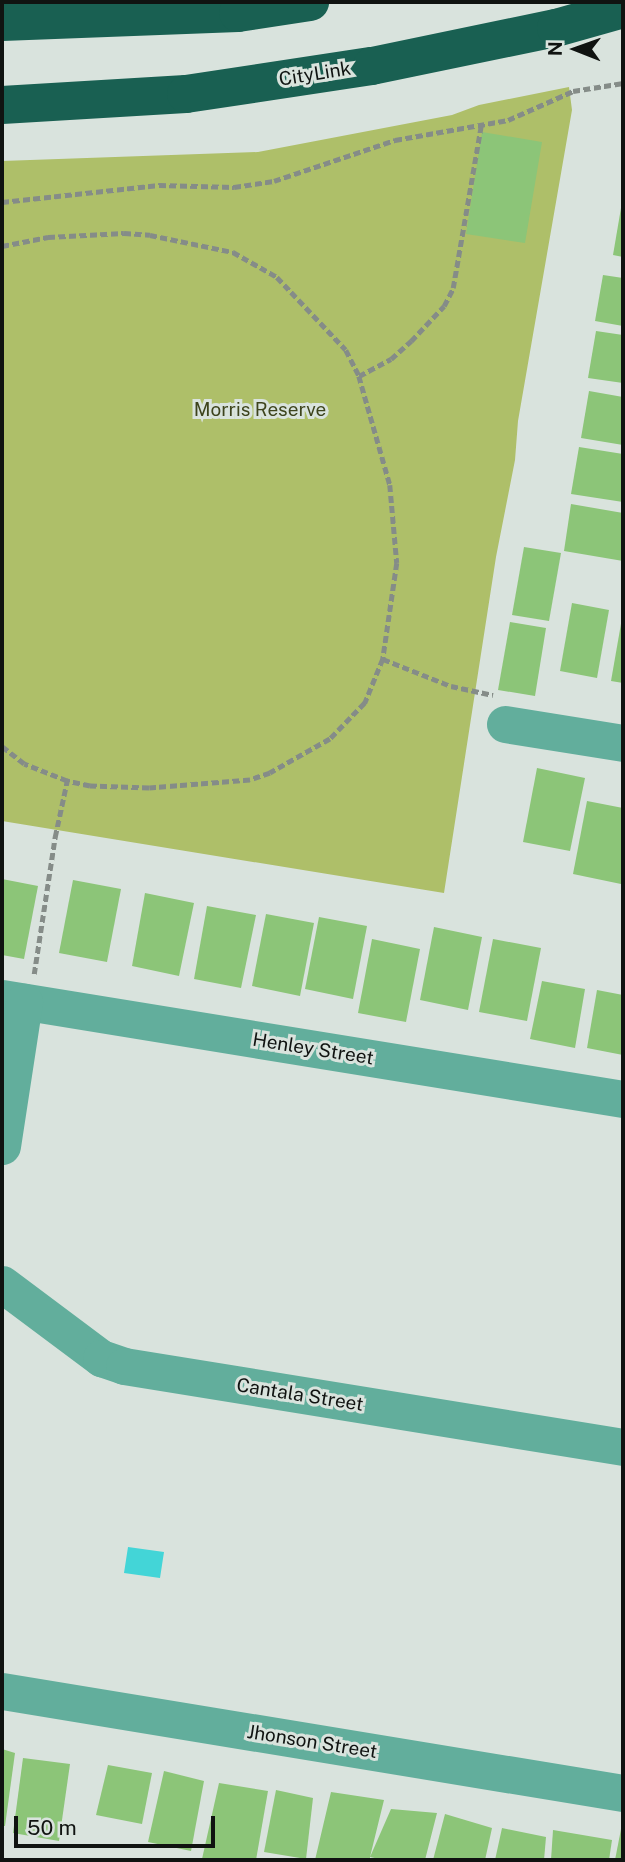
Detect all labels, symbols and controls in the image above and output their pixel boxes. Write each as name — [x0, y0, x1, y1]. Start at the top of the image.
north arrow — [541, 14, 611, 84]
text: N — [544, 41, 566, 56]
street label: CityLink — [277, 57, 353, 91]
park label: Morris Reserve — [194, 399, 326, 421]
street label: Henley Street — [251, 1028, 375, 1070]
street label: Cantala Street — [235, 1374, 365, 1416]
street label: Jhonson Street — [245, 1720, 379, 1764]
scale bar — [18, 1802, 219, 1846]
text: 50 m — [27, 1815, 77, 1840]

